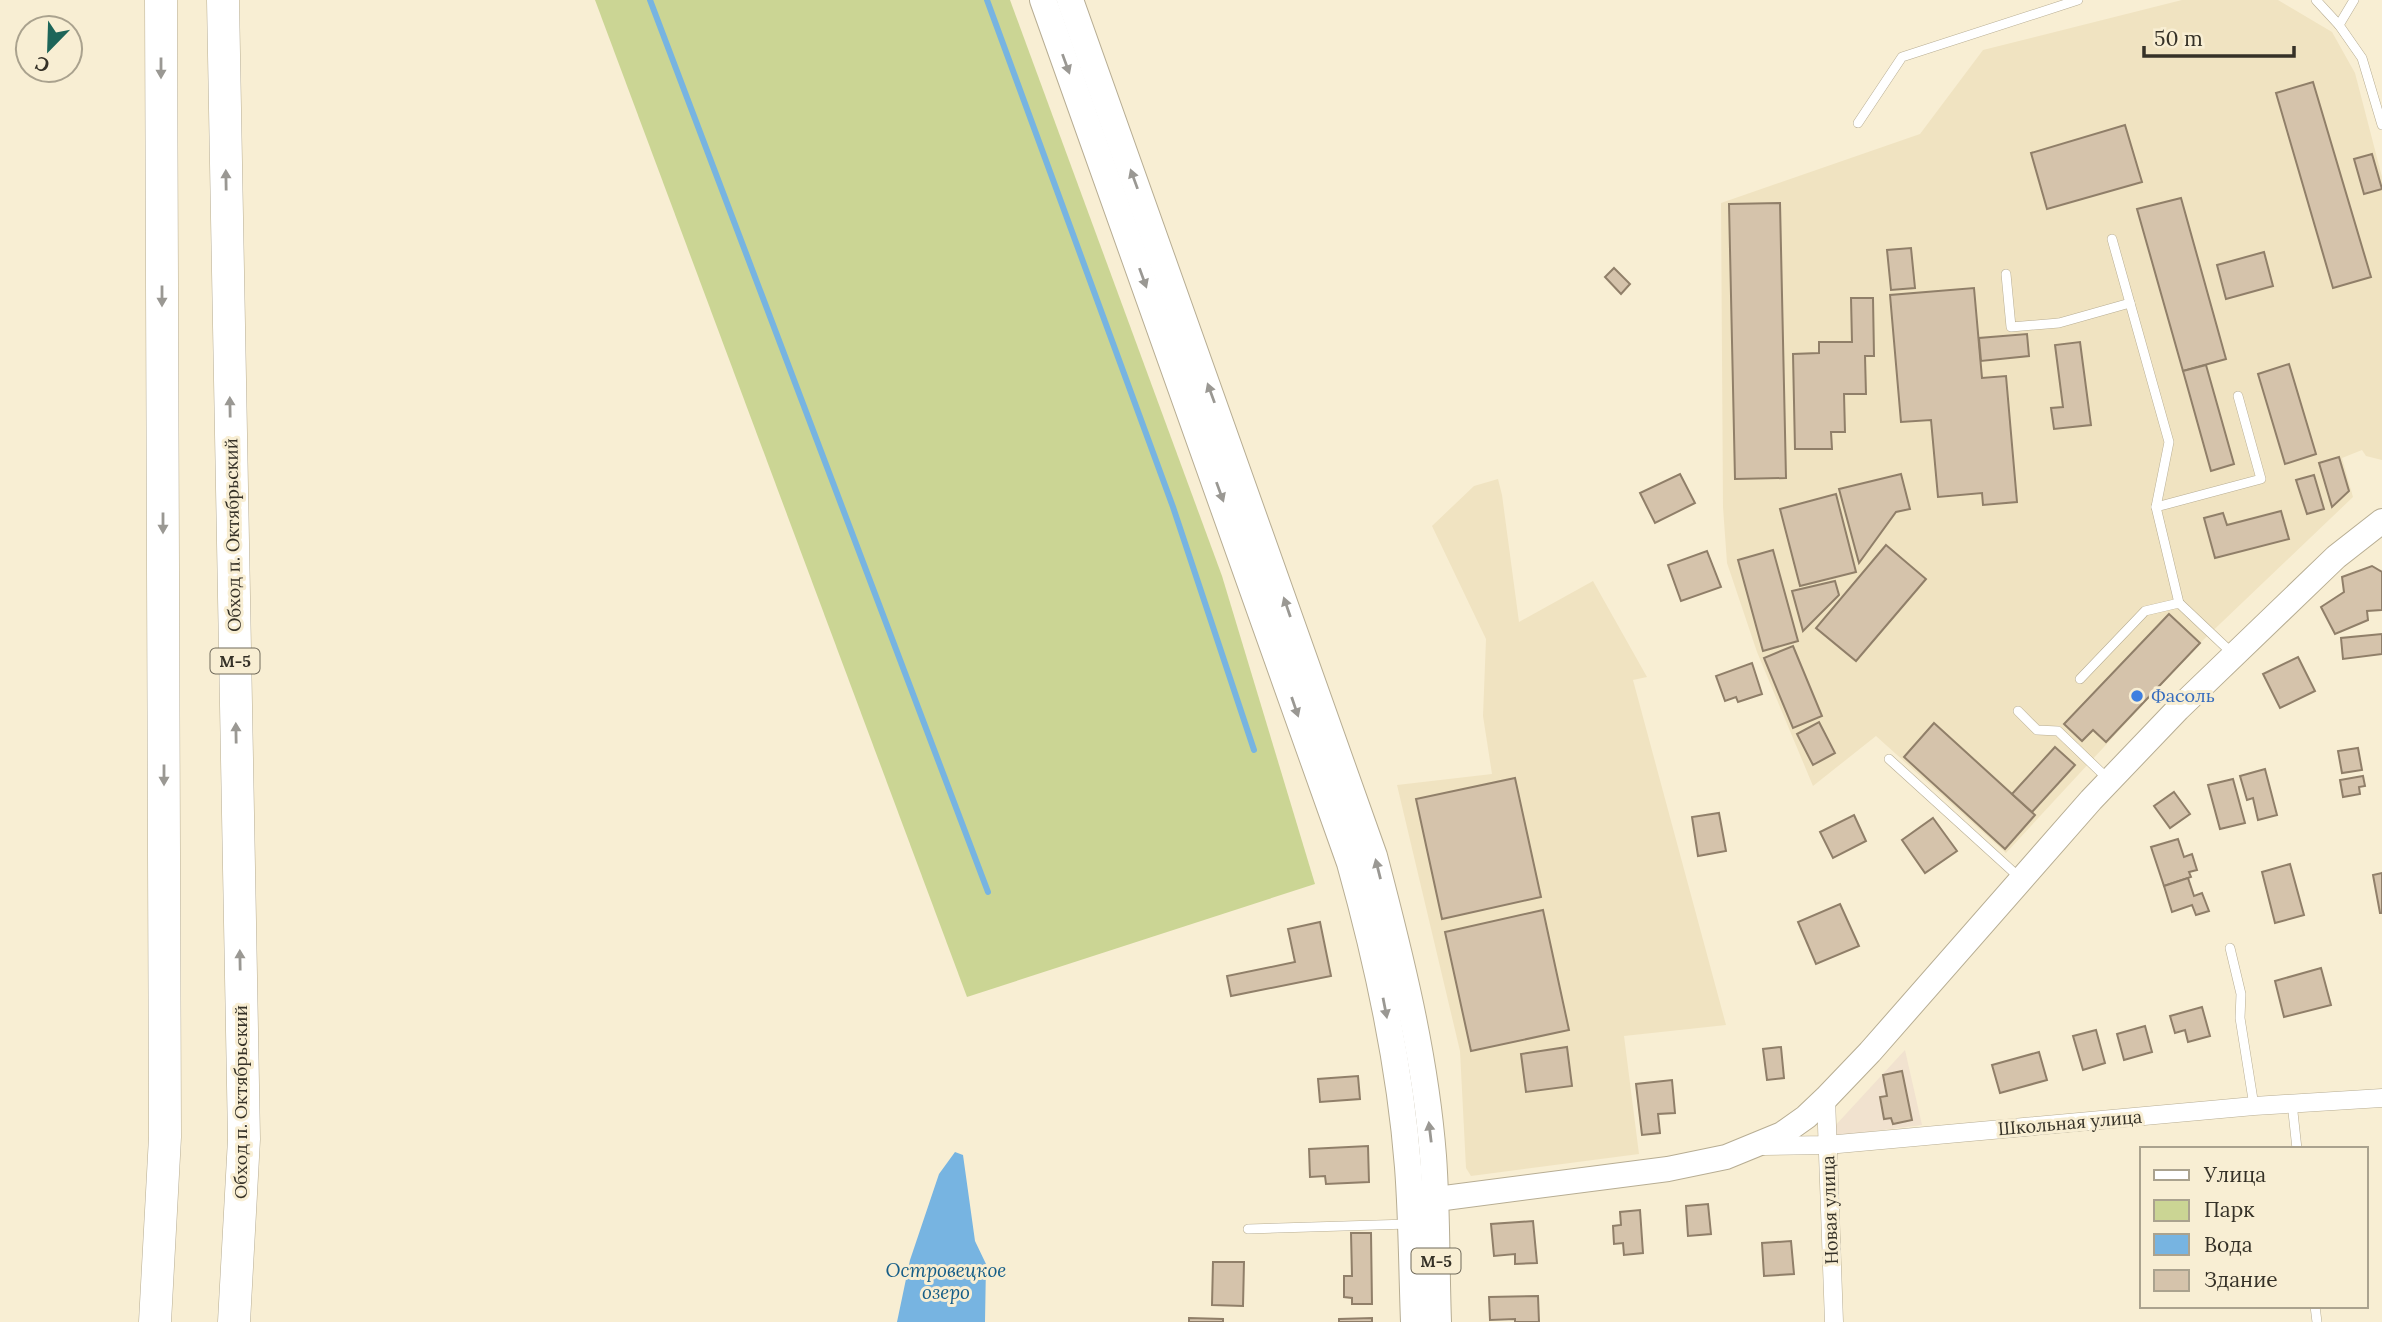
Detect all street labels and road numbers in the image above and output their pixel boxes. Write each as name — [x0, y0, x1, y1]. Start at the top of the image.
street label: Обход п. Октябрьский — [219, 438, 246, 632]
road number: М-5 — [210, 648, 260, 674]
street label: Обход п. Октябрьский — [229, 1005, 252, 1199]
street label: Школьная улица — [1997, 1105, 2143, 1140]
street label: Новая улица — [1816, 1155, 1843, 1265]
road number: М-5 — [1412, 1248, 1460, 1274]

